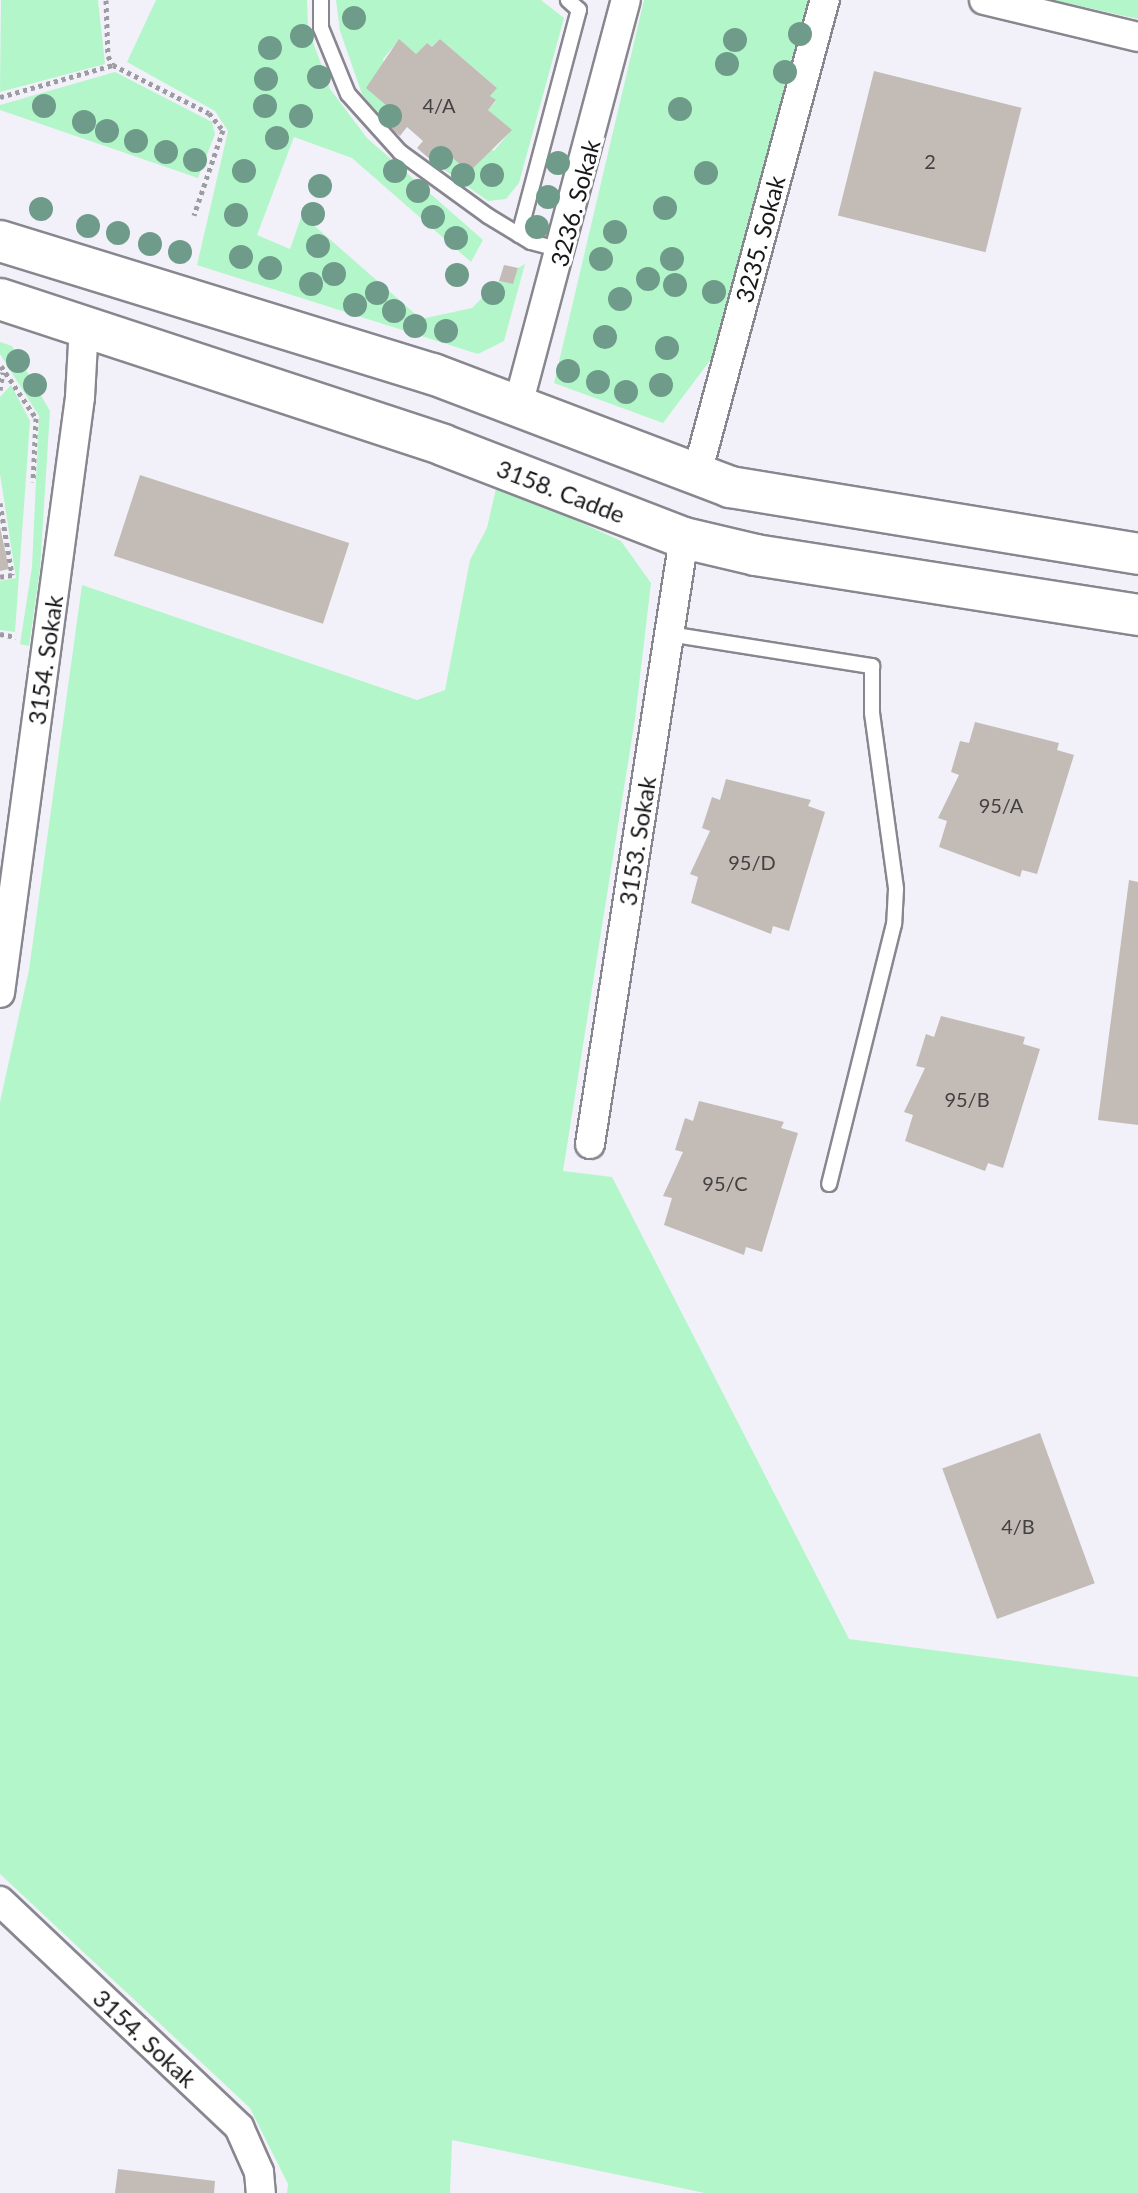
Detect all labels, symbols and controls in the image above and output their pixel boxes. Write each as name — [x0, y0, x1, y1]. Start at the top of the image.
house number: 4/A — [422, 93, 456, 117]
street label: 3236. Sokak — [544, 136, 606, 270]
house number: 2 — [924, 149, 936, 173]
street label: 3235. Sokak — [729, 172, 791, 306]
street label: 3158. Cadde — [493, 453, 629, 529]
street label: 3154. Sokak — [22, 593, 68, 727]
street label: 3153. Sokak — [613, 774, 661, 908]
house number: 95/A — [979, 793, 1023, 817]
house number: 95/D — [728, 850, 776, 874]
house number: 95/B — [944, 1087, 990, 1111]
house number: 95/C — [702, 1171, 748, 1195]
house number: 4/B — [1001, 1514, 1035, 1538]
street label: 3154. Sokak — [88, 1983, 202, 2093]

